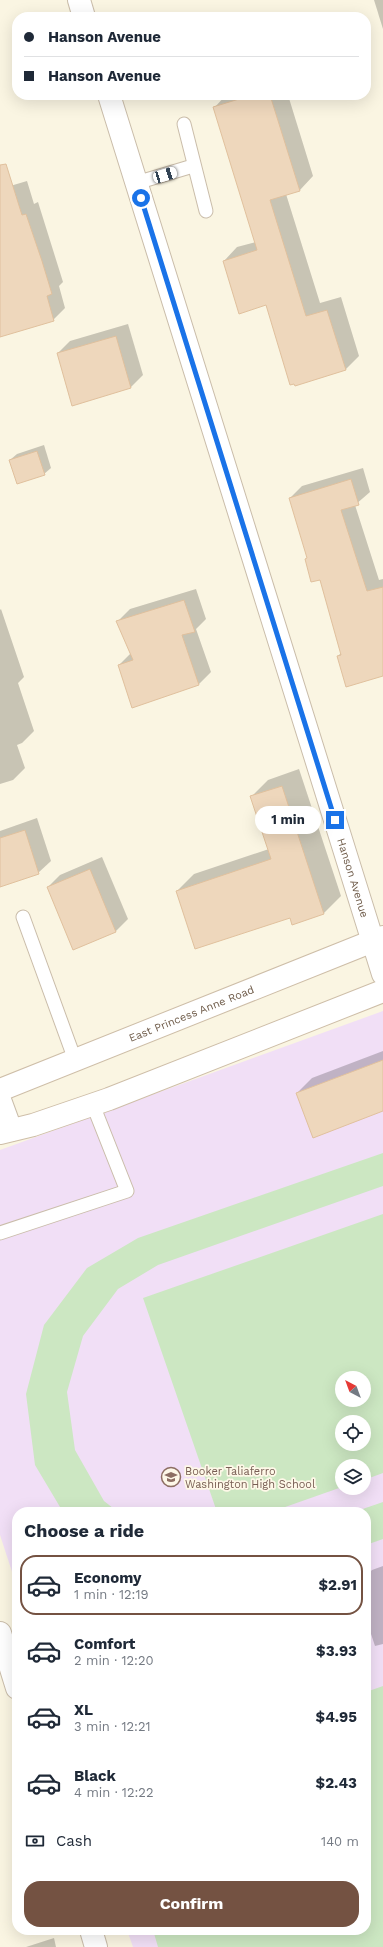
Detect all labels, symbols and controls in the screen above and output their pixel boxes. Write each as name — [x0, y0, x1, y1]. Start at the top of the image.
text: Hanson Avenue — [48, 28, 161, 46]
text: Hanson Avenue — [48, 67, 161, 85]
car — [152, 166, 178, 184]
route start — [132, 189, 150, 207]
callout: 1 min — [255, 806, 321, 834]
route end — [326, 811, 344, 829]
text: 1 min — [271, 812, 305, 827]
street label: Hanson Avenue — [334, 837, 371, 919]
street label: East Princess Anne Road — [127, 983, 256, 1045]
north arrow — [335, 1371, 371, 1407]
map controls — [335, 1371, 371, 1495]
button: locate — [335, 1415, 371, 1451]
button: layers — [335, 1459, 371, 1495]
place label: Booker Taliaferro Washington High School — [185, 1465, 316, 1491]
school or university icon: Booker Taliaferro Washington High School — [160, 1466, 182, 1488]
text: Choose a ride — [24, 1520, 144, 1541]
icon: car — [26, 1567, 62, 1603]
text: Economy — [74, 1569, 141, 1587]
text: $2.91 — [318, 1576, 357, 1594]
text: 1 min · 12:19 — [74, 1587, 149, 1602]
icon: car — [26, 1633, 62, 1669]
text: Comfort — [74, 1635, 135, 1653]
text: $3.93 — [316, 1642, 357, 1660]
text: 2 min · 12:20 — [74, 1653, 154, 1668]
icon: car — [26, 1699, 62, 1735]
text: XL — [74, 1701, 93, 1719]
text: $4.95 — [316, 1708, 357, 1726]
text: 3 min · 12:21 — [74, 1719, 151, 1734]
icon: car — [26, 1765, 62, 1801]
text: Black — [74, 1767, 116, 1785]
text: $2.43 — [316, 1774, 357, 1792]
text: 4 min · 12:22 — [74, 1785, 153, 1800]
icon: cash — [24, 1830, 46, 1852]
text: Cash — [56, 1832, 92, 1850]
text: 140 m — [321, 1834, 359, 1849]
button: Confirm — [24, 1881, 359, 1927]

